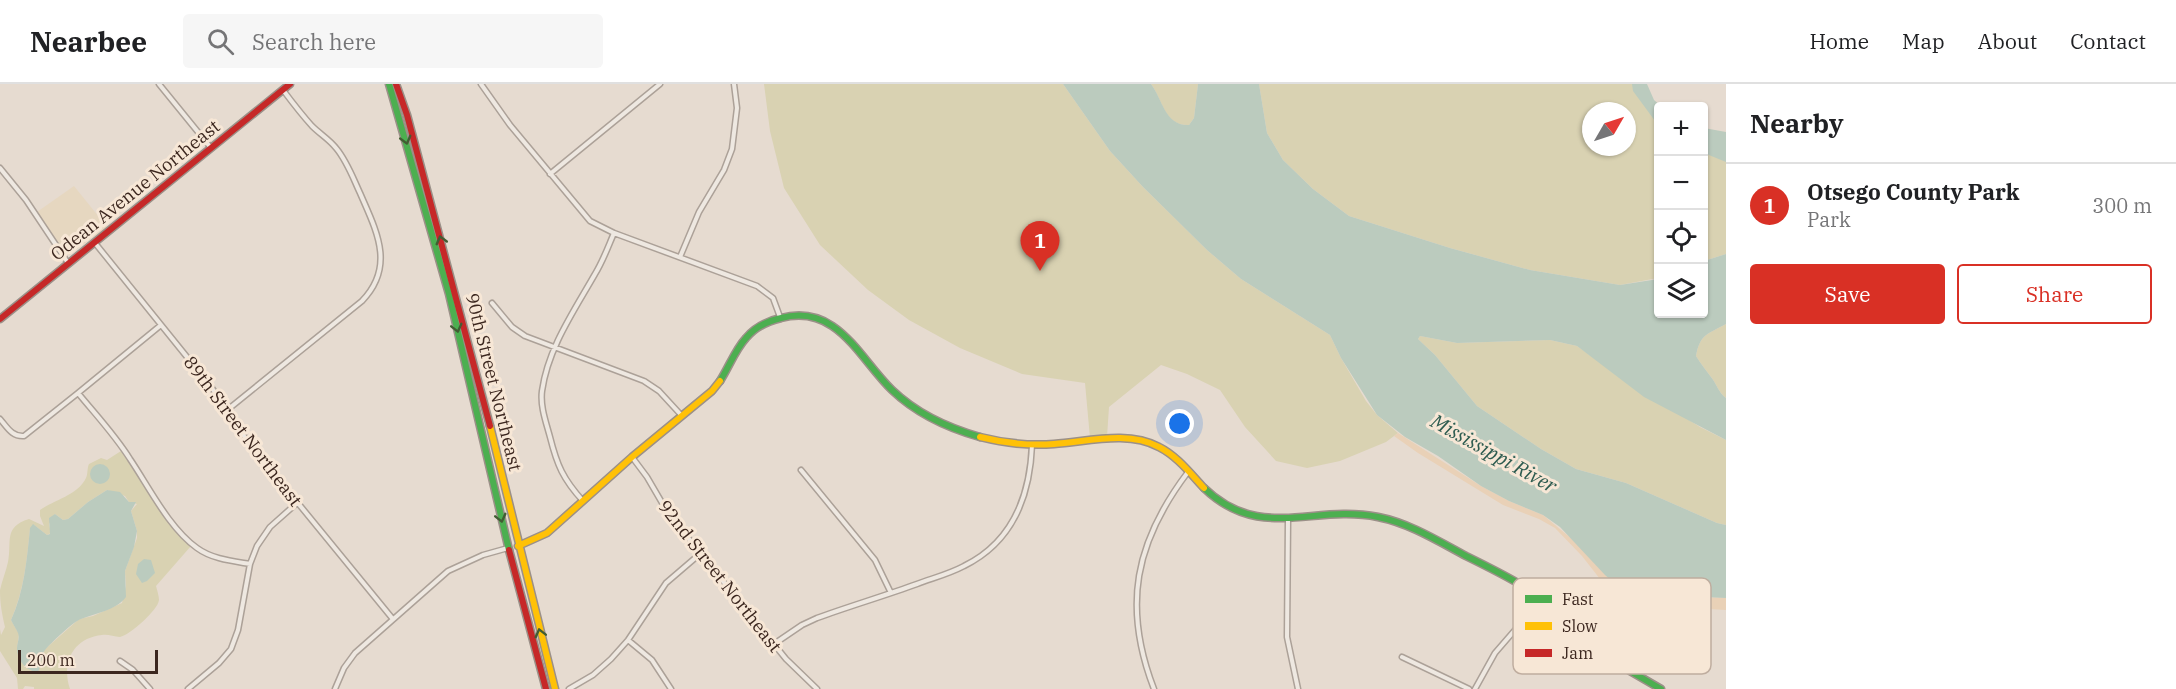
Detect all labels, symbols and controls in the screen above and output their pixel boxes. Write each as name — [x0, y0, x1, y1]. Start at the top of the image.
search box — [183, 14, 603, 68]
text: Nearbee — [30, 23, 147, 60]
icon: search — [204, 25, 237, 58]
text: Search here — [252, 27, 376, 56]
text: Home — [1809, 27, 1869, 55]
text: Map — [1902, 27, 1945, 55]
text: About — [1978, 27, 2037, 55]
text: Contact — [2070, 27, 2146, 55]
north arrow — [1582, 102, 1636, 156]
map controls — [1654, 102, 1708, 318]
button: + — [1654, 102, 1708, 156]
text: Nearby — [1750, 106, 1844, 140]
street label: Odean Avenue Northeast — [46, 115, 224, 265]
one-way arrow — [399, 134, 411, 145]
button: − — [1654, 156, 1708, 210]
text: Otsego County Park — [1807, 177, 2020, 206]
text: 1 — [1764, 192, 1776, 219]
text: 300 m — [2092, 192, 2152, 219]
text: Park — [1807, 206, 1851, 233]
button: locate — [1654, 210, 1708, 264]
pin: 1 — [1020, 222, 1060, 271]
one-way arrow — [436, 235, 449, 245]
button: layers — [1654, 264, 1708, 318]
button: Save — [1750, 264, 1945, 324]
button: Share — [1957, 264, 2152, 324]
street label: 90th Street Northeast — [461, 291, 527, 473]
one-way arrow — [449, 323, 462, 333]
street label: 89th Street Northeast — [179, 351, 307, 511]
water label: Mississippi River — [1425, 407, 1563, 499]
your location — [1165, 409, 1194, 438]
street label: 92nd Street Northeast — [653, 495, 787, 657]
one-way arrow — [493, 513, 506, 523]
legend — [1513, 578, 1711, 674]
text: Fast — [1562, 589, 1594, 609]
text: Slow — [1562, 616, 1598, 636]
one-way arrow — [534, 628, 547, 638]
text: Jam — [1562, 643, 1593, 663]
scale bar — [18, 647, 158, 674]
text: 200 m — [27, 650, 75, 670]

